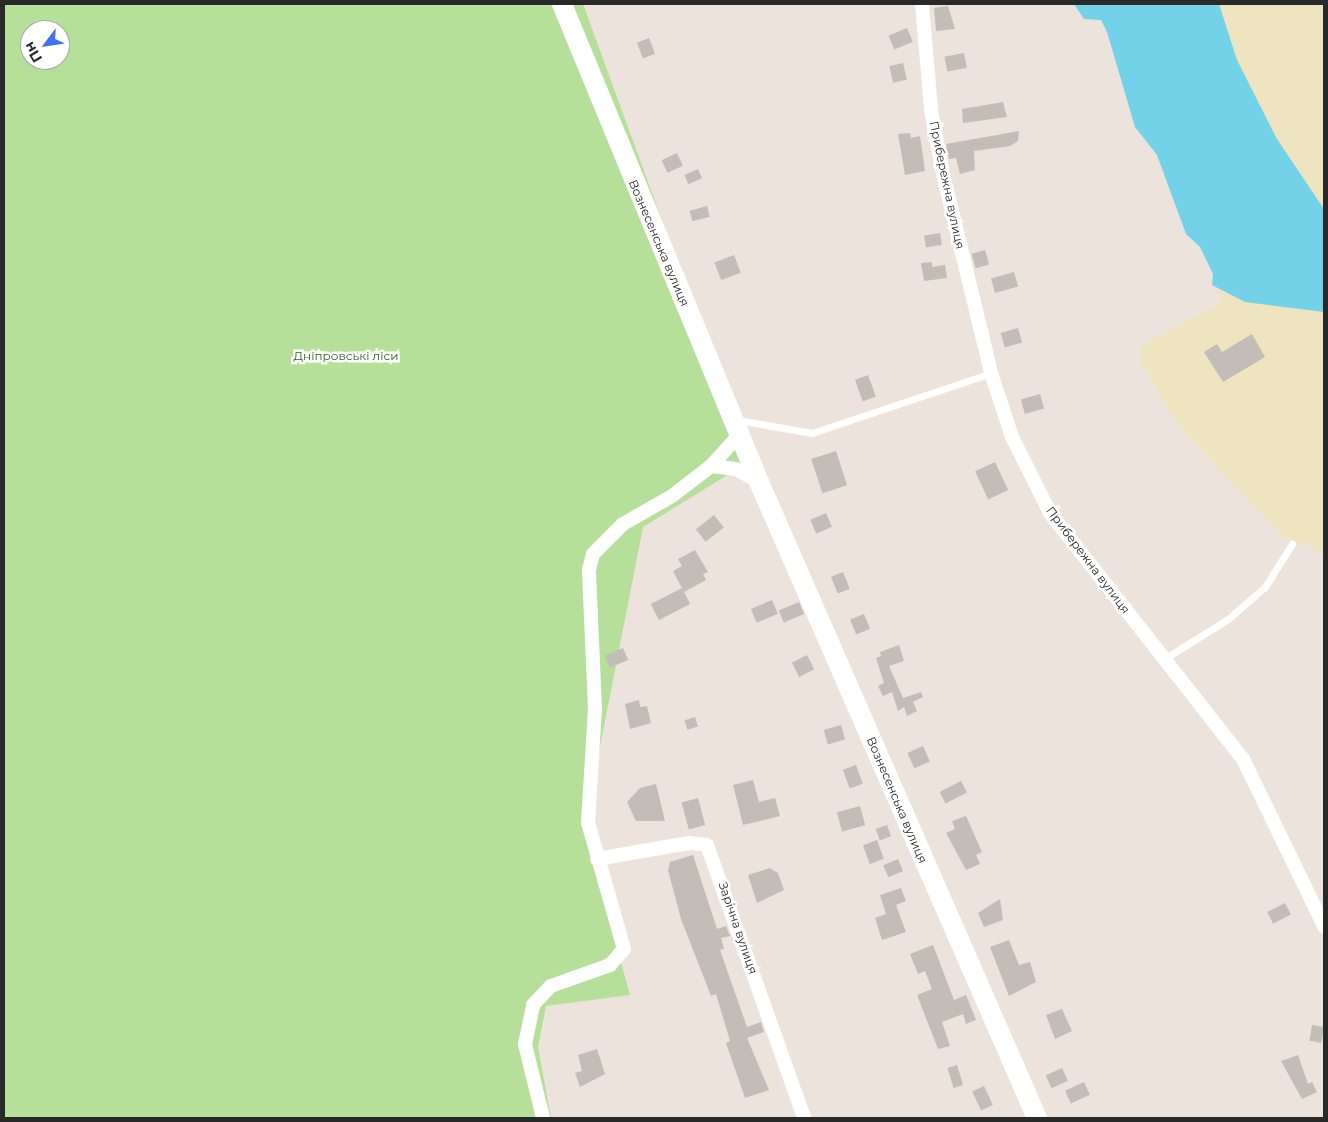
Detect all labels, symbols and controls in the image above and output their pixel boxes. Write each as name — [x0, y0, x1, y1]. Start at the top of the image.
north arrow — [20, 20, 70, 70]
text: Пн — [20, 39, 46, 66]
street label: Прибережна вулиця — [926, 120, 968, 250]
street label: Вознесенська вулиця — [626, 177, 692, 309]
park label: Дніпровські ліси — [294, 349, 398, 363]
street label: Прибережна вулиця — [1043, 504, 1133, 616]
street label: Вознесенська вулиця — [864, 734, 930, 866]
street label: Зарічна вулиця — [715, 880, 761, 976]

